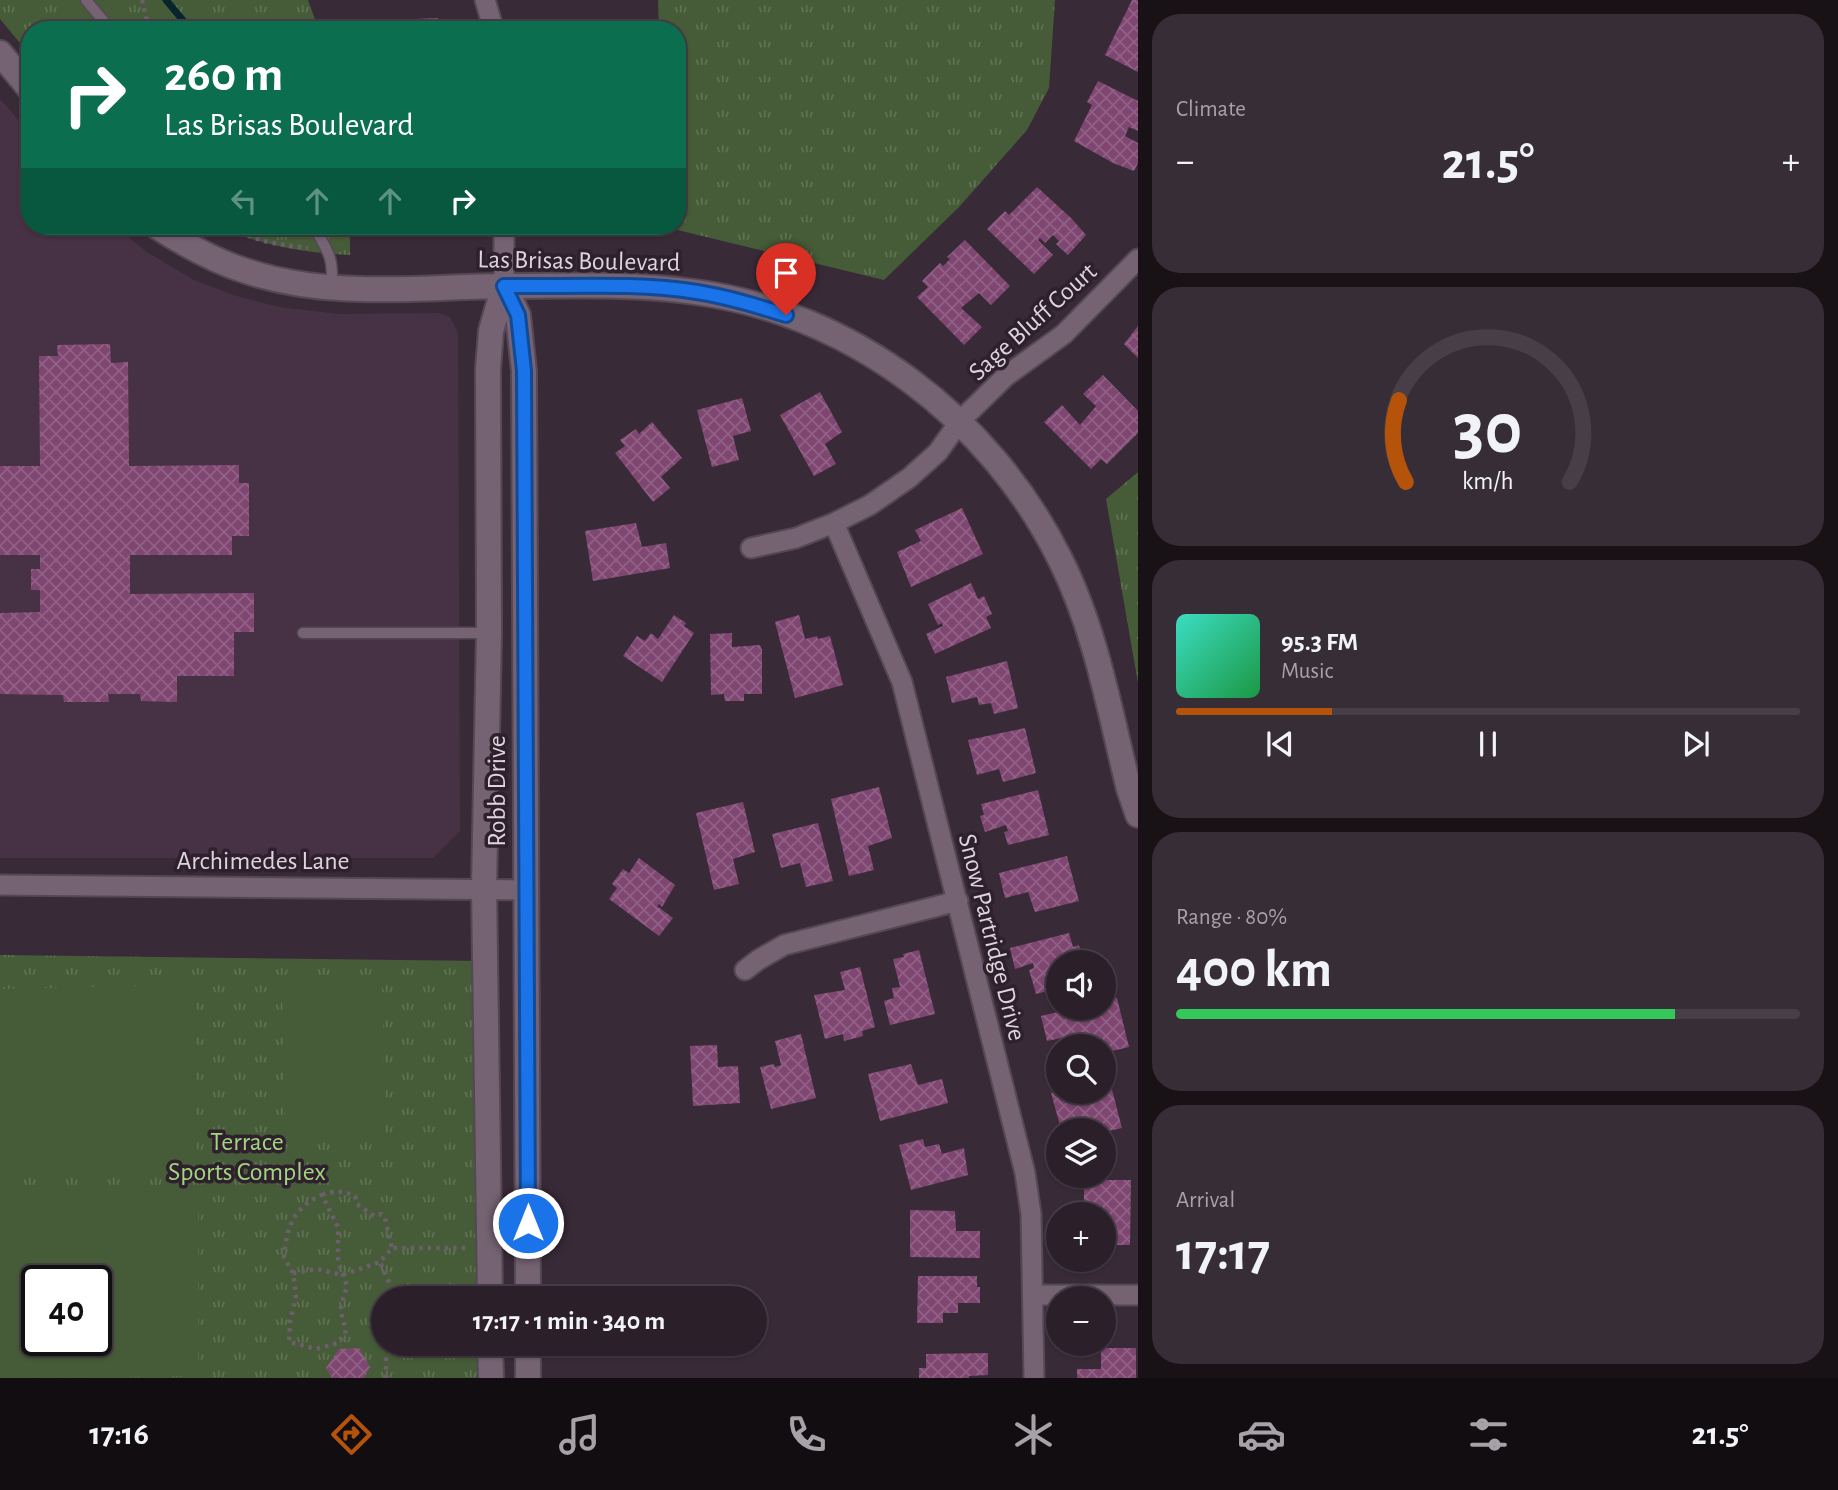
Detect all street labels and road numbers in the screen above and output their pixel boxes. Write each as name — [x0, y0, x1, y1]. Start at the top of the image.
street label: Las Brisas Boulevard — [477, 246, 681, 276]
street label: Sage Bluff Court — [964, 258, 1101, 385]
street label: Robb Drive — [484, 735, 510, 847]
street label: Snow Partridge Drive — [954, 831, 1030, 1043]
street label: Archimedes Lane — [176, 848, 350, 874]

